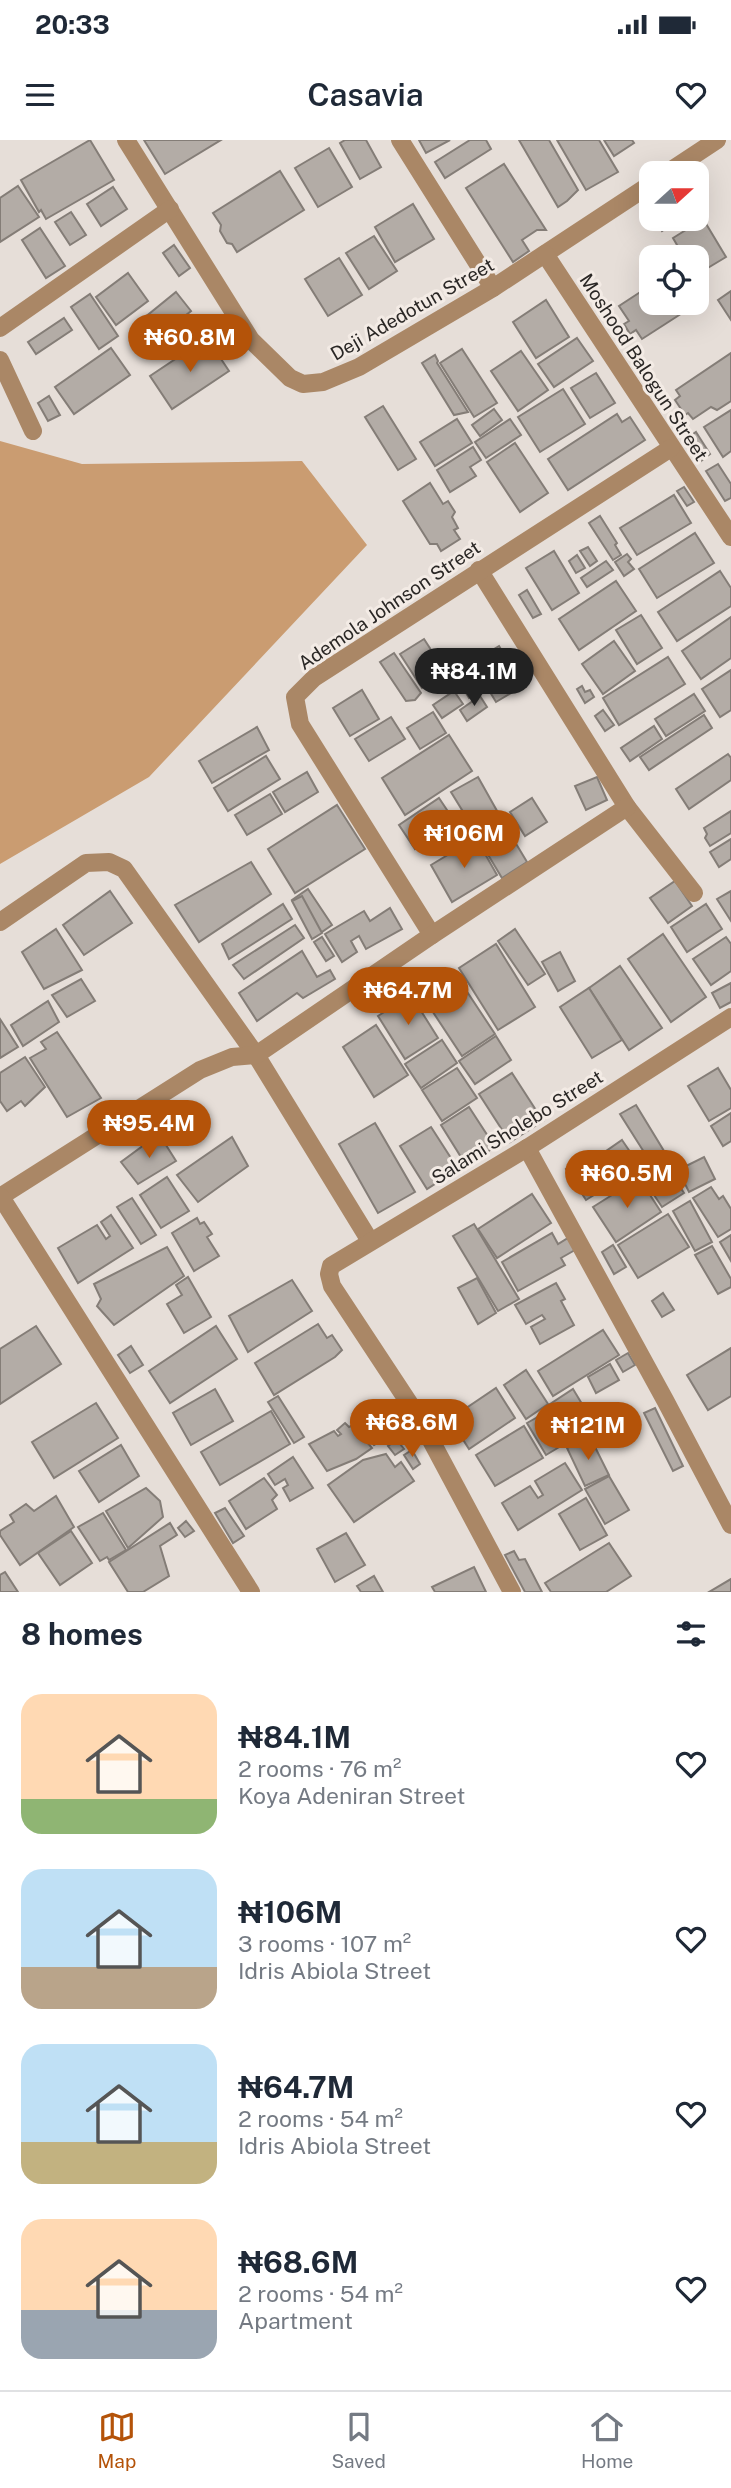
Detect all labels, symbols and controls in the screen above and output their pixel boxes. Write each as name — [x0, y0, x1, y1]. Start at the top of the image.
text: 20:33 — [35, 9, 110, 40]
icon: menu — [21, 76, 59, 114]
text: Casavia — [307, 76, 424, 113]
icon: heart — [672, 76, 710, 114]
north arrow — [639, 161, 709, 231]
map controls — [639, 161, 709, 315]
button: locate — [639, 245, 709, 315]
street label: Deji Adedotun Street — [326, 253, 498, 365]
street label: Moshood Balogun Street — [575, 269, 713, 465]
pin: ₦60.8M — [133, 314, 247, 374]
text: ₦60.8M — [144, 323, 236, 350]
street label: Ademola Johnson Street — [294, 536, 484, 674]
pin: ₦84.1M — [417, 648, 531, 708]
text: ₦84.1M — [431, 657, 517, 684]
pin: ₦106M — [415, 810, 513, 870]
text: ₦106M — [424, 819, 504, 846]
pin: ₦64.7M — [351, 968, 465, 1027]
text: ₦64.7M — [363, 976, 453, 1003]
street label: Salami Sholebo Street — [427, 1065, 607, 1189]
pin: ₦95.4M — [92, 1100, 206, 1160]
text: ₦95.4M — [103, 1109, 195, 1136]
pin: ₦60.5M — [570, 1150, 684, 1210]
text: ₦60.5M — [581, 1159, 673, 1186]
pin: ₦68.6M — [355, 1400, 469, 1459]
pin: ₦121M — [539, 1402, 637, 1462]
text: ₦68.6M — [366, 1408, 458, 1435]
text: ₦121M — [551, 1411, 625, 1438]
icon: filters — [672, 1615, 710, 1653]
text: 8 homes — [21, 1616, 143, 1652]
text: ₦84.1M — [238, 1719, 351, 1755]
icon: home — [77, 1722, 161, 1806]
icon: heart — [672, 1745, 710, 1783]
text: 2 rooms · 76 m² — [238, 1755, 401, 1782]
text: Koya Adeniran Street — [238, 1782, 465, 1809]
text: ₦106M — [238, 1894, 342, 1930]
icon: home — [77, 1897, 161, 1981]
icon: heart — [672, 1920, 710, 1958]
text: 3 rooms · 107 m² — [238, 1930, 411, 1957]
text: Idris Abiola Street — [238, 1957, 431, 1984]
text: ₦64.7M — [238, 2069, 354, 2105]
icon: home — [77, 2072, 161, 2156]
icon: heart — [672, 2095, 710, 2133]
text: 2 rooms · 54 m² — [238, 2105, 403, 2132]
text: Idris Abiola Street — [238, 2132, 431, 2159]
text: ₦68.6M — [238, 2244, 358, 2280]
icon: home — [77, 2247, 161, 2331]
icon: heart — [672, 2270, 710, 2308]
text: 2 rooms · 54 m² — [238, 2280, 403, 2307]
text: Apartment — [238, 2307, 353, 2334]
tab: Map — [98, 2408, 136, 2472]
tab: Saved — [331, 2408, 386, 2472]
tab: Home — [581, 2408, 633, 2472]

